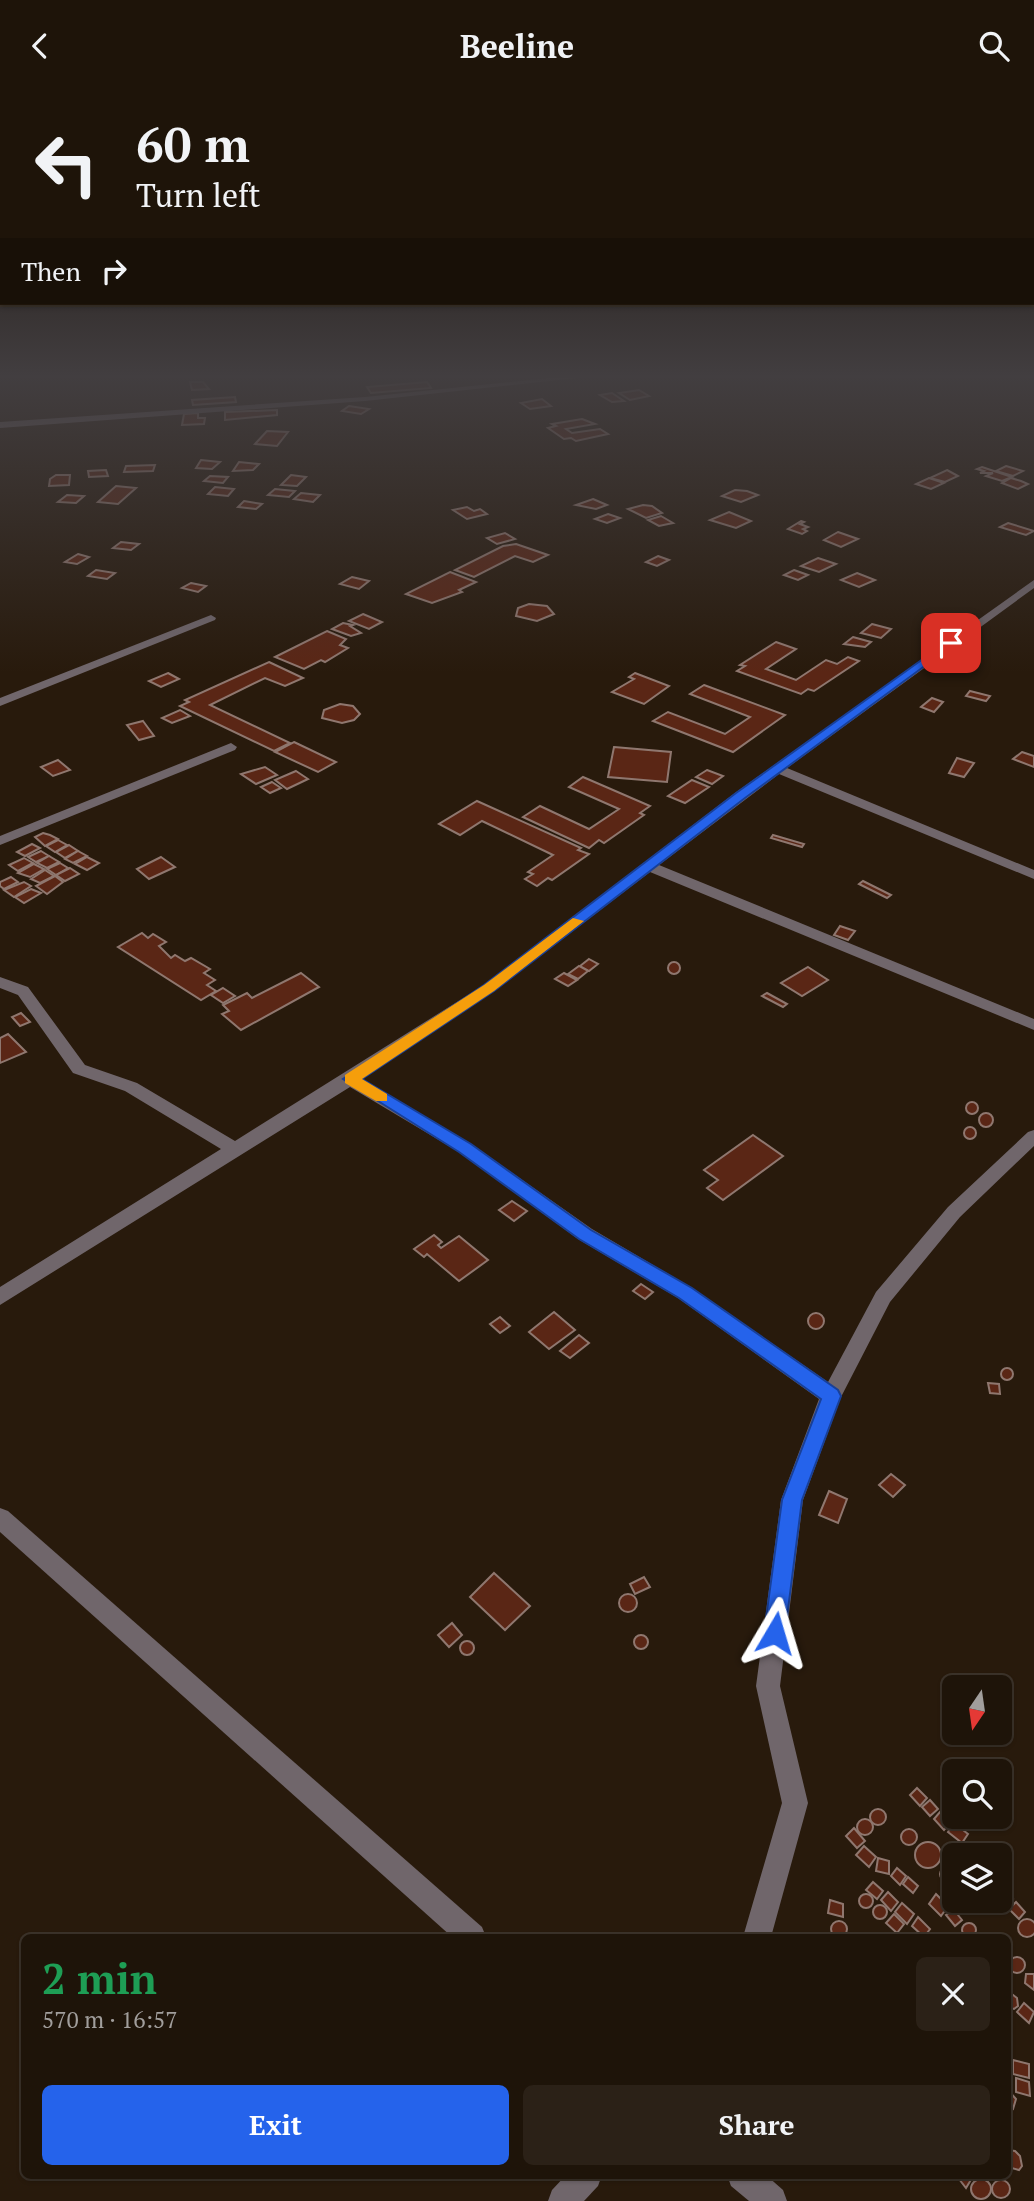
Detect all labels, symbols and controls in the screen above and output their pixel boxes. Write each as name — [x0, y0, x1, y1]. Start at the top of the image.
text: Beeline — [460, 25, 574, 67]
icon: back — [21, 27, 59, 65]
icon: search — [975, 27, 1013, 65]
text: 60 m — [136, 111, 250, 176]
icon: left — [21, 119, 112, 210]
text: Turn left — [136, 174, 260, 216]
icon: right — [95, 252, 133, 290]
text: Then — [21, 254, 81, 288]
pin — [921, 613, 981, 673]
icon: arrive — [932, 624, 970, 662]
position arrow — [738, 1596, 812, 1670]
north arrow — [942, 1675, 1012, 1745]
map controls — [942, 1675, 1012, 1913]
button: search — [942, 1759, 1012, 1829]
button: layers — [942, 1843, 1012, 1913]
text: 2 min — [42, 1950, 157, 2006]
button: close — [916, 1957, 990, 2031]
text: 570 m · 16:57 — [42, 2004, 177, 2035]
button: Exit — [42, 2085, 509, 2165]
button: Share — [523, 2085, 990, 2165]

